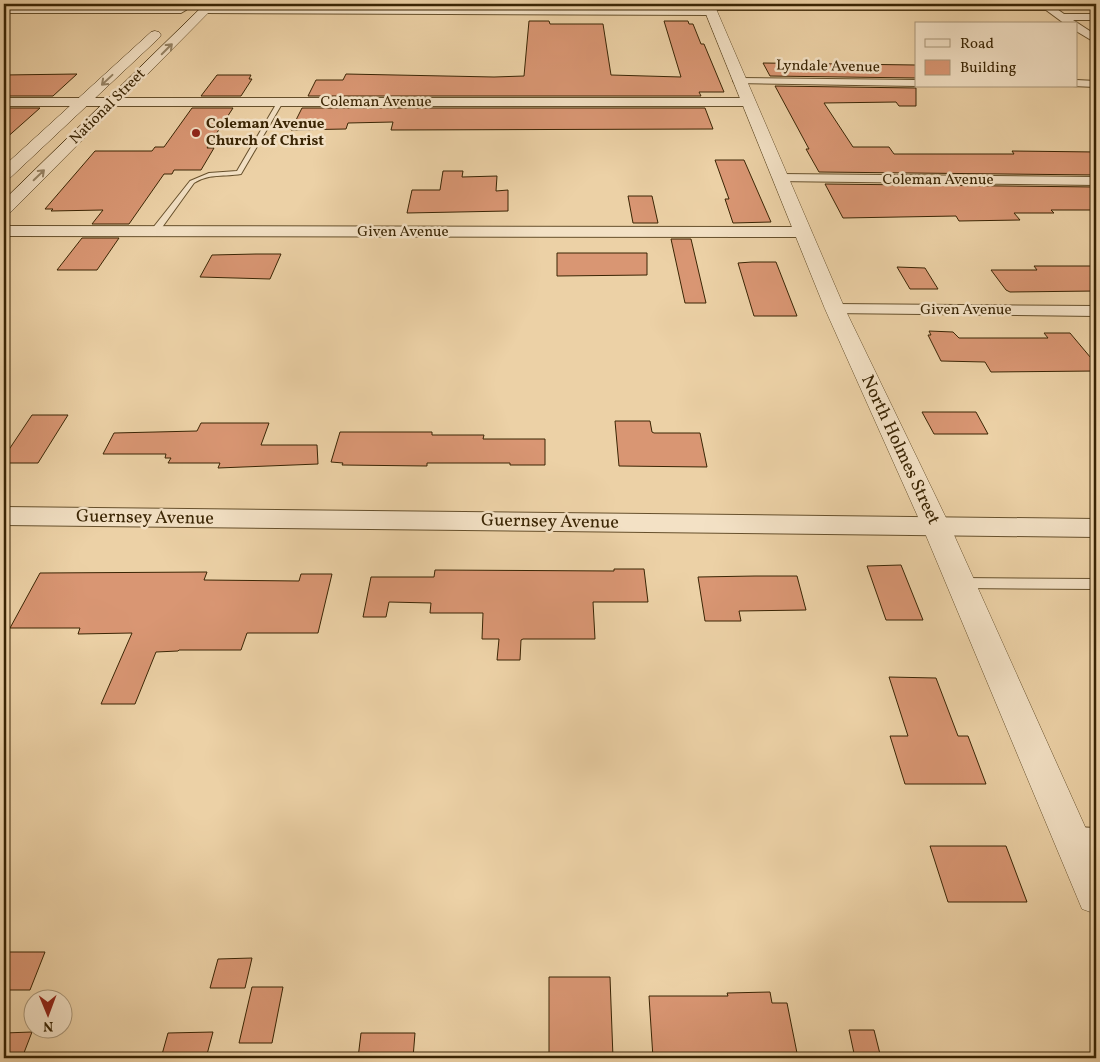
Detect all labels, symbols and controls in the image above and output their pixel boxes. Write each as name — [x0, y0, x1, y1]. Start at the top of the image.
legend — [915, 22, 1078, 88]
text: Road — [960, 34, 994, 55]
one-way arrow — [161, 42, 173, 55]
street label: Lyndale Avenue — [776, 56, 880, 78]
text: Building — [960, 58, 1017, 79]
street label: National Street — [65, 64, 151, 150]
one-way arrow — [101, 74, 114, 86]
street label: Coleman Avenue — [321, 92, 432, 113]
place label: Coleman Avenue Church of Christ — [206, 114, 325, 152]
marker: Coleman Avenue Church of Christ — [190, 127, 202, 139]
one-way arrow — [32, 169, 45, 181]
street label: Coleman Avenue — [883, 170, 994, 191]
street label: Given Avenue — [357, 222, 449, 243]
street label: Given Avenue — [920, 300, 1012, 321]
street label: North Holmes Street — [854, 371, 946, 529]
street label: Guernsey Avenue — [76, 504, 214, 532]
street label: Guernsey Avenue — [481, 508, 619, 536]
north arrow — [22, 990, 72, 1040]
text: N — [43, 1016, 53, 1035]

